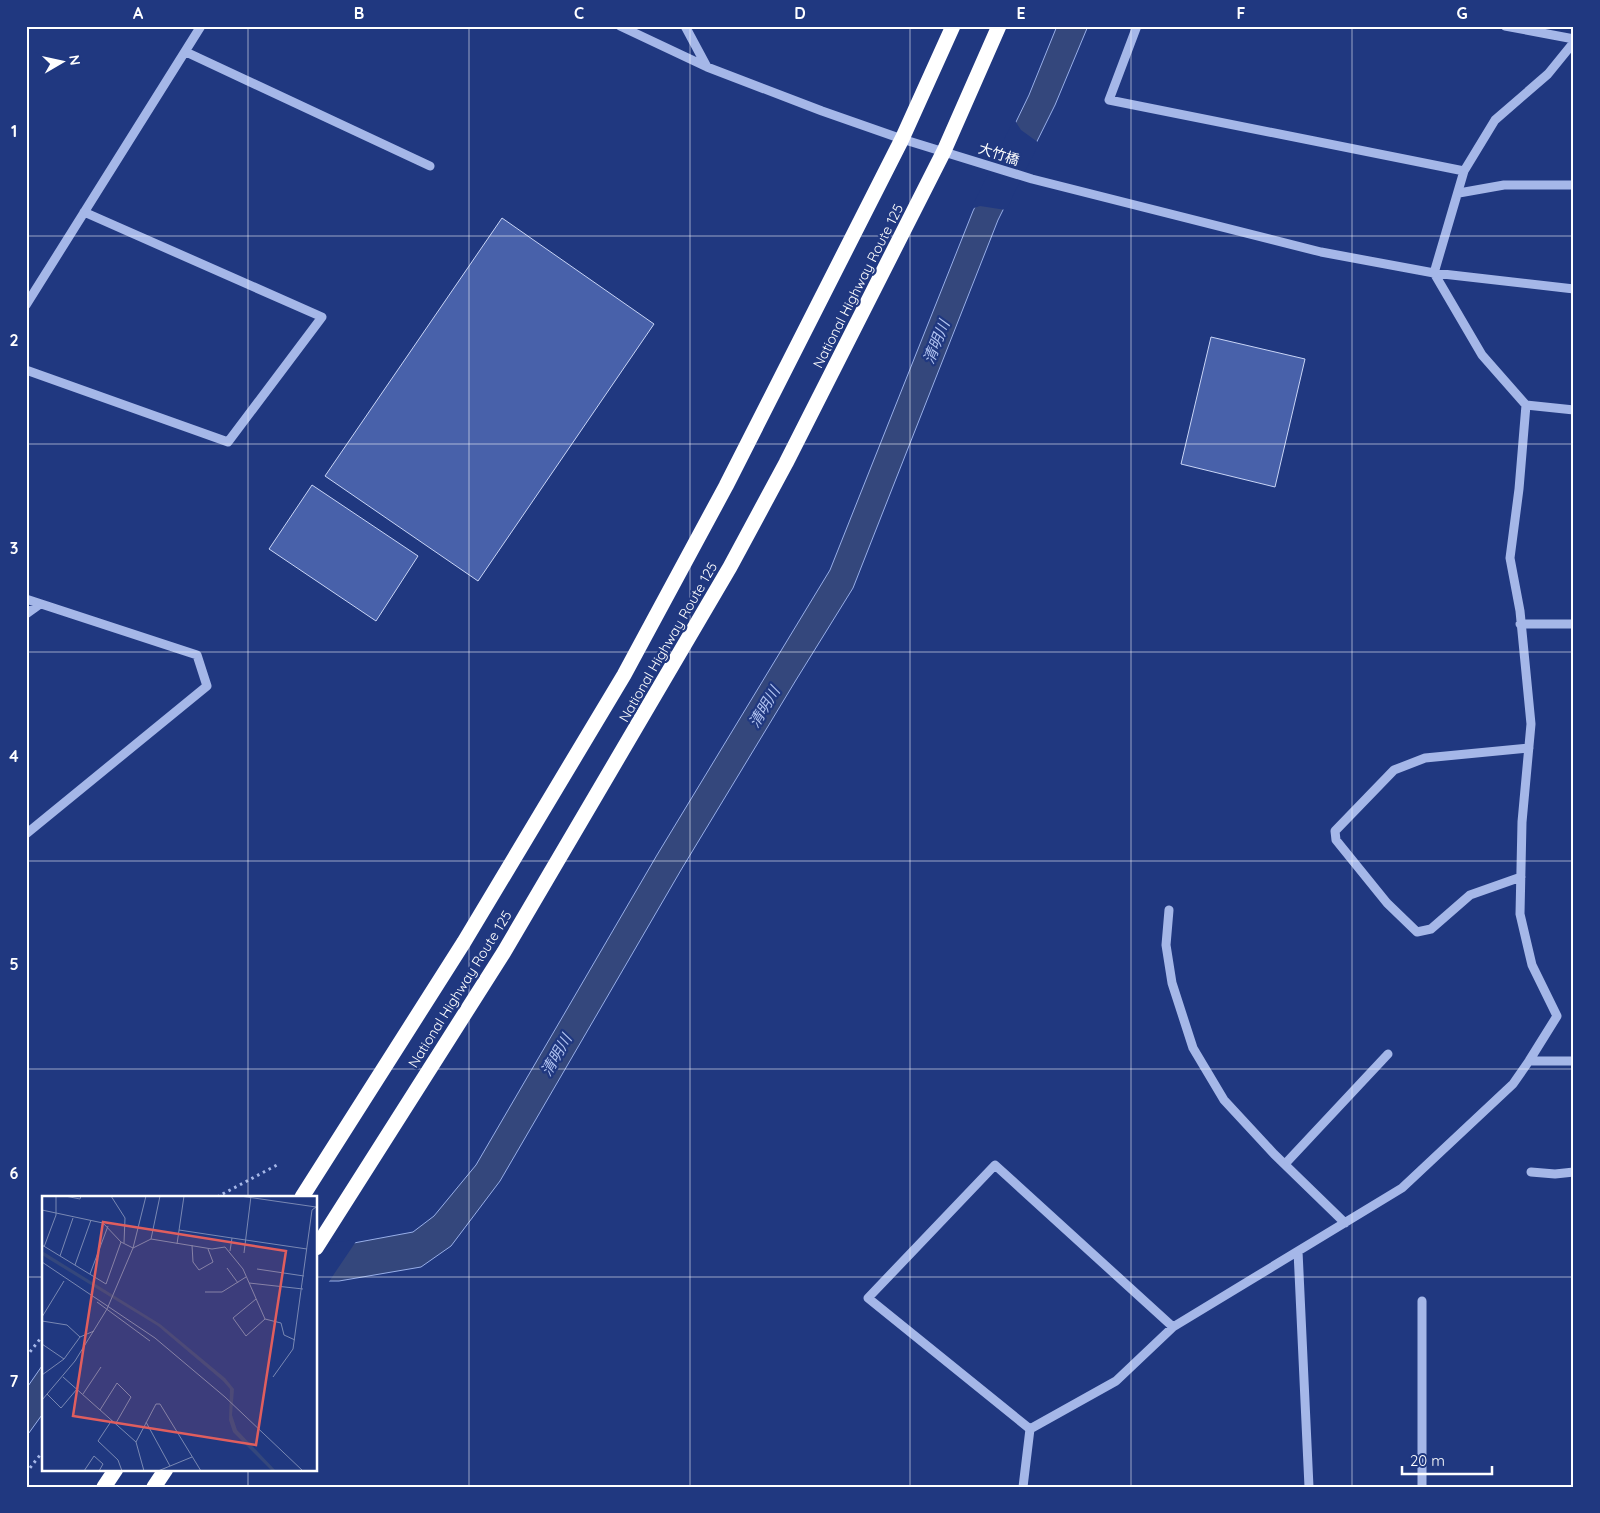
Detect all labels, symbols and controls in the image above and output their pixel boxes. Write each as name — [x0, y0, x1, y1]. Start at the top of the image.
text: A — [133, 3, 144, 23]
text: B — [354, 3, 364, 23]
text: C — [574, 3, 584, 23]
text: D — [794, 3, 806, 23]
text: E — [1016, 3, 1026, 23]
text: F — [1237, 3, 1246, 23]
text: G — [1456, 3, 1468, 23]
north arrow — [38, 38, 88, 88]
text: N — [65, 53, 85, 66]
text: 1 — [11, 121, 17, 141]
street label: 大竹橋 — [976, 139, 1022, 169]
street label: National Highway Route 125 — [809, 201, 907, 371]
water label: 清明川 — [919, 316, 954, 366]
text: 2 — [9, 330, 19, 350]
text: 3 — [10, 538, 18, 558]
street label: National Highway Route 125 — [615, 559, 721, 725]
water label: 清明川 — [744, 681, 785, 731]
text: 4 — [9, 746, 19, 766]
street label: National Highway Route 125 — [404, 907, 516, 1071]
text: 5 — [9, 954, 19, 974]
water label: 清明川 — [537, 1029, 576, 1079]
text: 6 — [10, 1163, 19, 1183]
inset map — [42, 1196, 318, 1470]
text: 7 — [10, 1371, 19, 1391]
scale bar — [1402, 1443, 1492, 1475]
text: 20 m — [1410, 1451, 1445, 1470]

